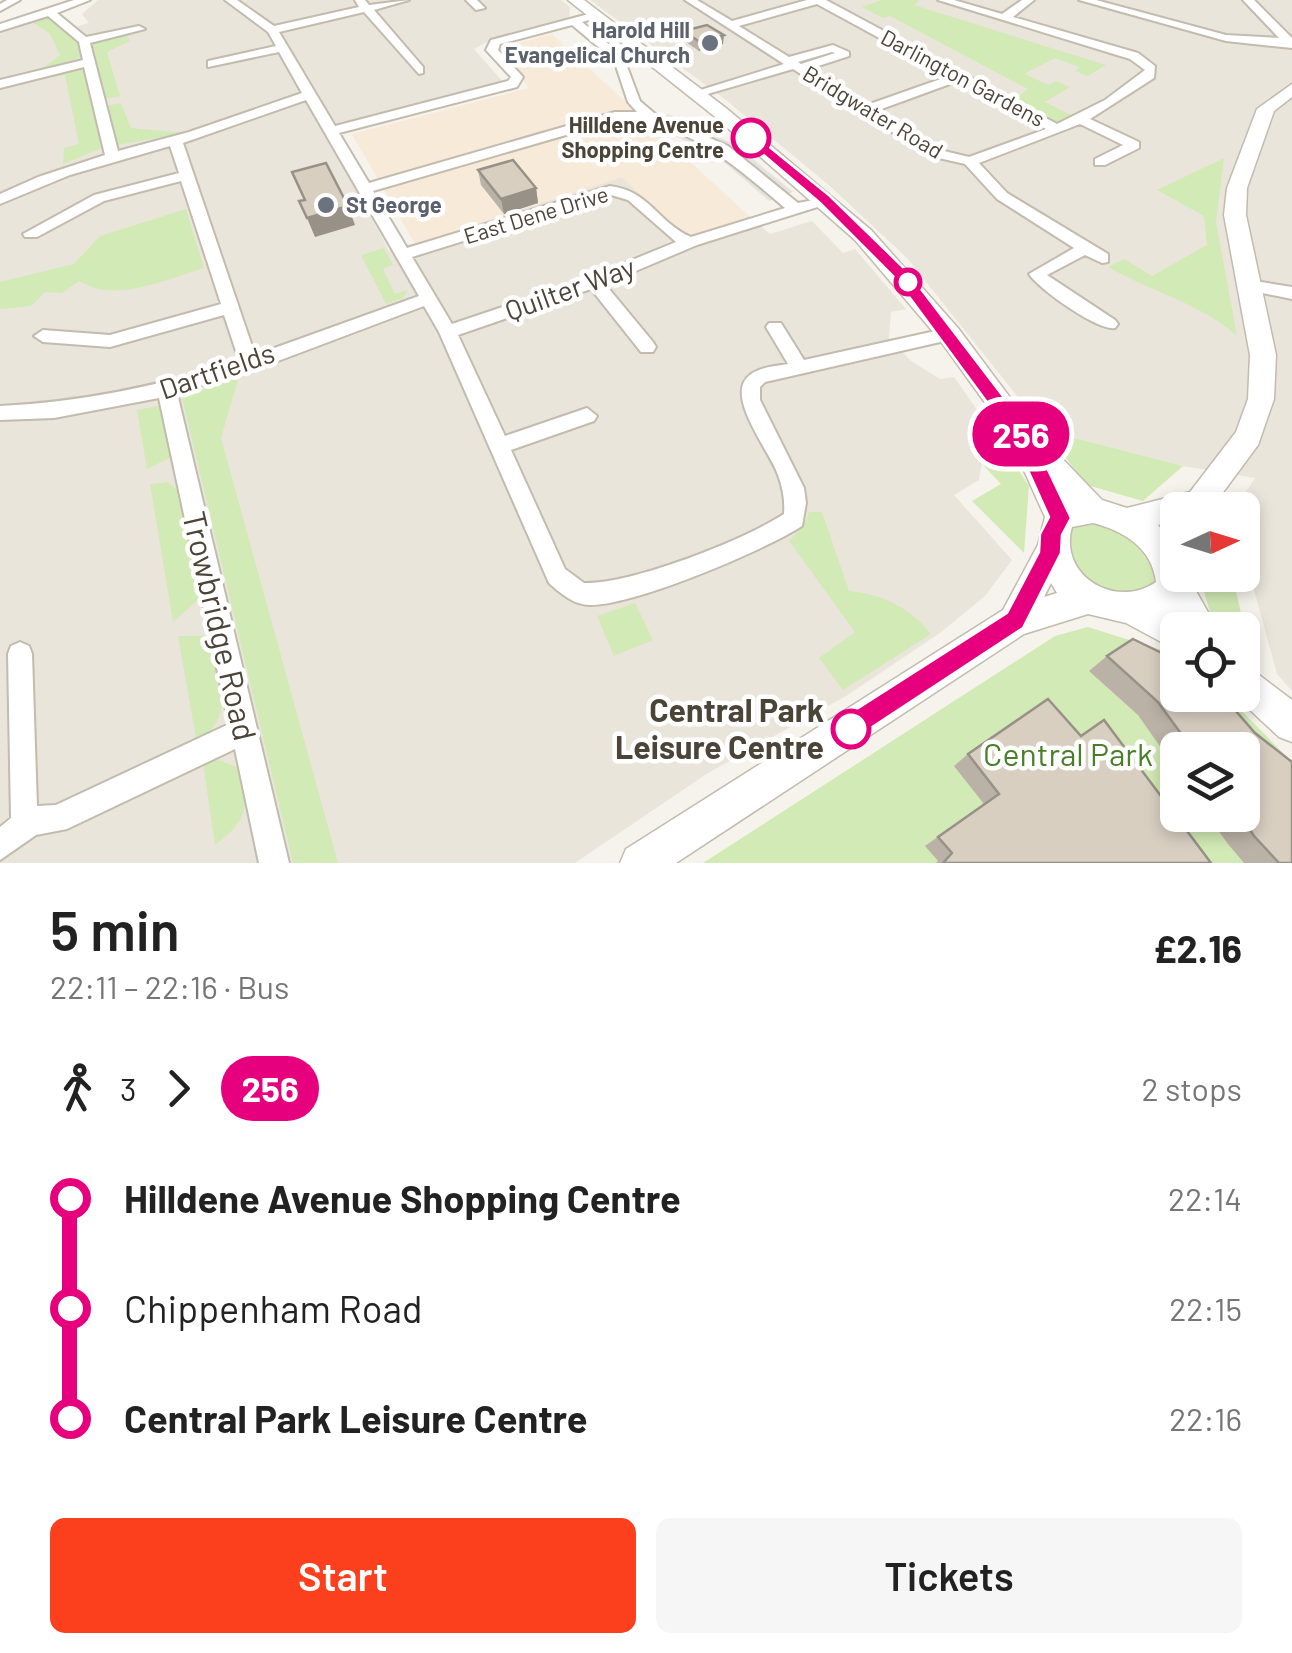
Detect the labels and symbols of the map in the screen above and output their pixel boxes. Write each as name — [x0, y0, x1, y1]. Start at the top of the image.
place label: Harold Hill Evangelical Church — [505, 16, 690, 67]
street label: Darlington Gardens — [877, 23, 1050, 131]
marker: Harold Hill Evangelical Church — [699, 32, 721, 54]
street label: Bridgwater Road — [799, 59, 948, 163]
place label: Hilldene Avenue Shopping Centre — [562, 111, 724, 162]
marker: Hilldene Avenue Shopping Centre — [732, 119, 770, 157]
street label: East Dene Drive — [460, 180, 611, 248]
place label: St George — [346, 191, 442, 217]
marker: St George — [315, 194, 337, 216]
street label: Quilter Way — [500, 249, 639, 327]
unlabelled marker — [895, 269, 921, 295]
street label: Dartfields — [155, 335, 279, 406]
line badge: 256 — [964, 402, 1078, 466]
north arrow — [1160, 492, 1260, 592]
street label: Trowbridge Road — [176, 507, 266, 744]
place label: Central Park Leisure Centre — [615, 690, 824, 765]
marker: Central Park Leisure Centre — [832, 710, 870, 748]
park label: Central Park — [983, 734, 1153, 772]

